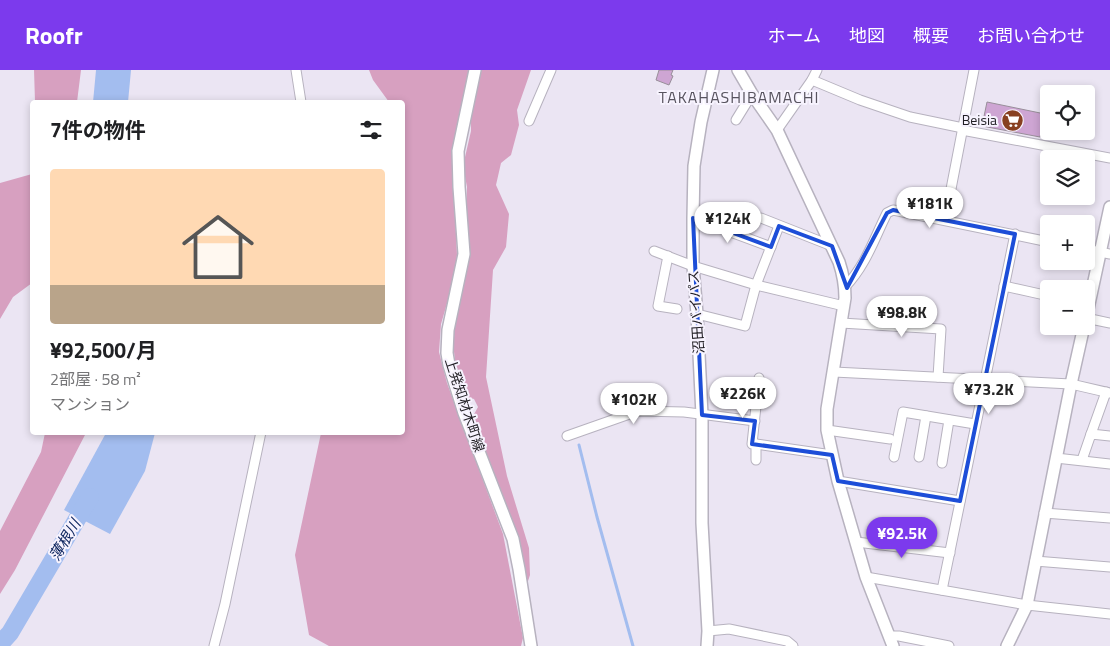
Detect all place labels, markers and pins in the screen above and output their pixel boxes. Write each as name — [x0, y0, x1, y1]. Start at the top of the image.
supermarket icon: Beisia — [1001, 108, 1025, 132]
place label: Beisia — [962, 109, 997, 130]
pin: ¥181K — [895, 186, 965, 229]
pin: ¥124K — [693, 202, 763, 244]
pin: ¥98.8K — [861, 296, 943, 338]
pin: ¥73.2K — [948, 372, 1030, 415]
pin: ¥226K — [708, 376, 778, 419]
pin: ¥102K — [599, 382, 669, 425]
pin: ¥92.5K — [861, 516, 943, 559]

